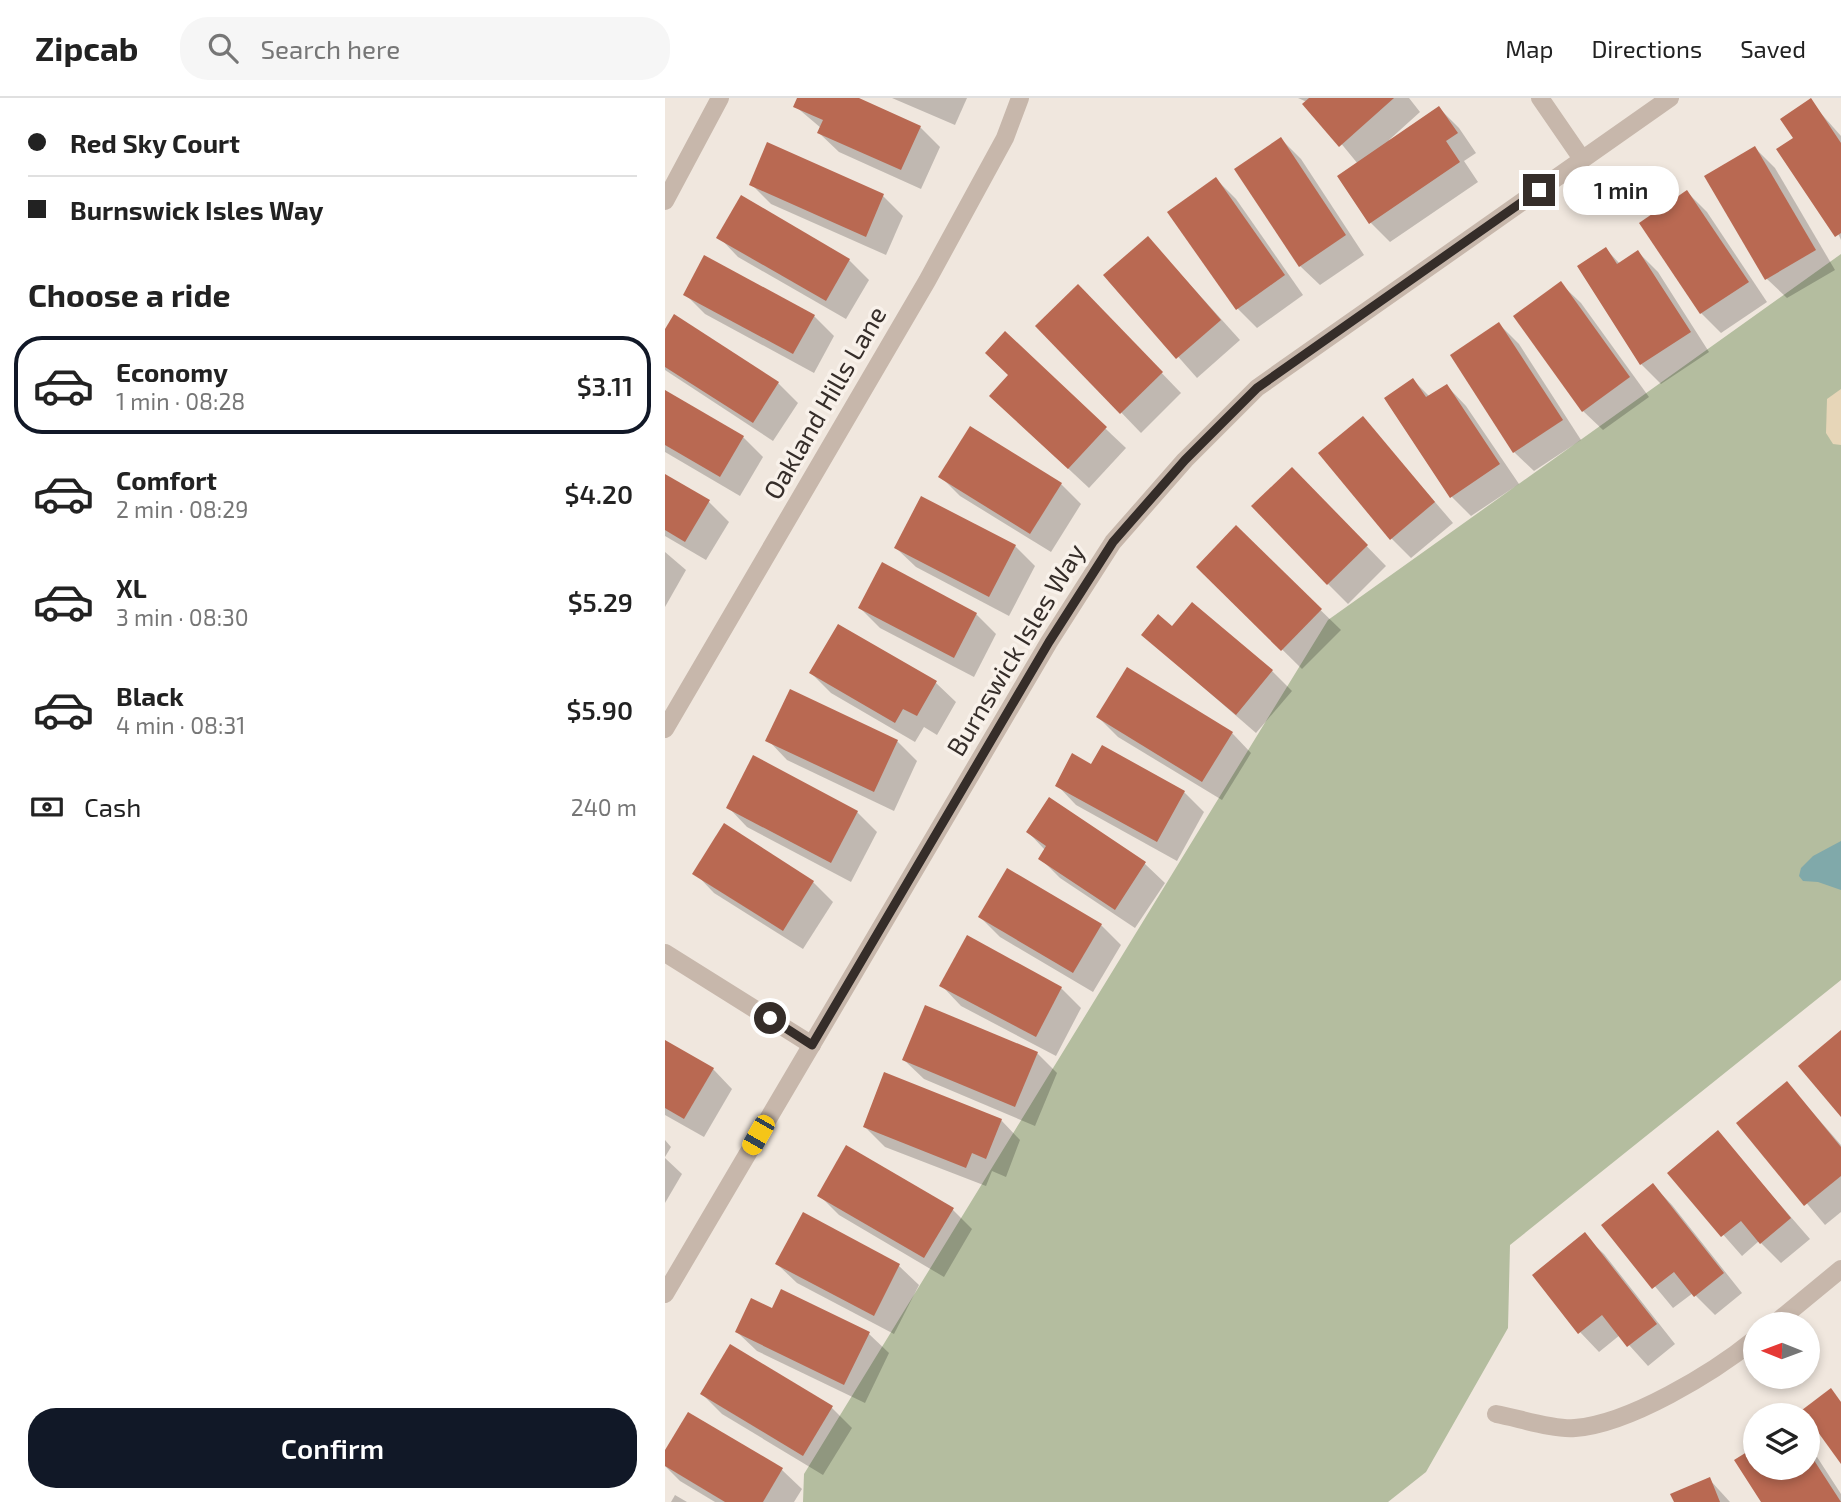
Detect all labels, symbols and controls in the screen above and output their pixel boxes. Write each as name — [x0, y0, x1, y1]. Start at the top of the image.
search box — [180, 17, 670, 80]
text: Zipcab — [35, 28, 138, 68]
icon: search — [204, 29, 242, 67]
text: Search here — [260, 33, 400, 64]
text: Map — [1505, 34, 1553, 63]
text: Directions — [1591, 34, 1702, 63]
text: Saved — [1740, 34, 1806, 63]
text: Red Sky Court — [70, 127, 240, 158]
callout: 1 min — [1563, 166, 1679, 214]
route end — [1523, 174, 1555, 206]
text: 1 min — [1594, 176, 1648, 204]
text: Burnswick Isles Way — [70, 194, 323, 225]
text: Choose a ride — [28, 275, 231, 313]
street label: Oakland Hills Lane — [756, 300, 892, 504]
icon: car — [32, 354, 95, 417]
text: Economy — [116, 356, 228, 387]
text: $3.11 — [577, 370, 633, 401]
text: 1 min · 08:28 — [116, 387, 245, 415]
icon: car — [32, 462, 95, 525]
text: Comfort — [116, 464, 217, 495]
text: $4.20 — [565, 478, 633, 509]
text: 2 min · 08:29 — [116, 495, 248, 523]
street label: Burnswick Isles Way — [939, 537, 1090, 761]
icon: car — [32, 570, 95, 633]
text: XL — [116, 572, 147, 603]
text: $5.29 — [568, 586, 633, 617]
text: 3 min · 08:30 — [116, 603, 249, 631]
icon: car — [32, 678, 95, 741]
text: Black — [116, 680, 184, 711]
text: $5.90 — [567, 694, 633, 725]
text: 4 min · 08:31 — [116, 711, 245, 739]
icon: cash — [28, 788, 66, 826]
text: Cash — [84, 791, 141, 822]
text: 240 m — [571, 793, 637, 821]
route start — [754, 1002, 786, 1034]
car — [739, 1112, 778, 1158]
north arrow — [1743, 1312, 1820, 1390]
map controls — [1743, 1312, 1820, 1480]
button: layers — [1743, 1403, 1820, 1480]
button: Confirm — [28, 1408, 637, 1488]

